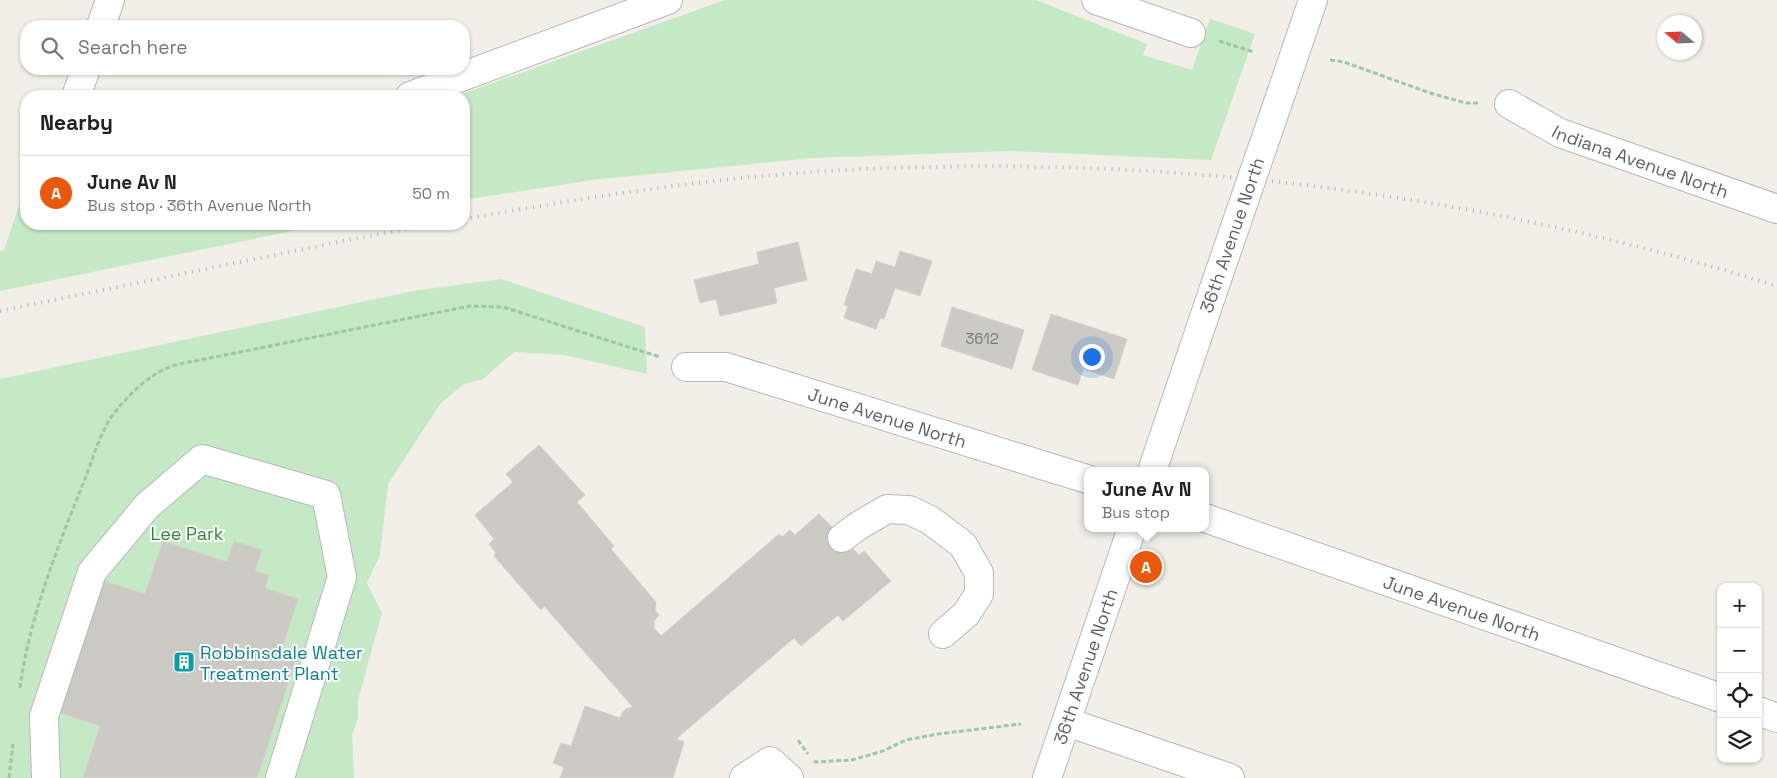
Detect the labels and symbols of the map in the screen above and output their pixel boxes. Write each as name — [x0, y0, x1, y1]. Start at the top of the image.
north arrow — [1657, 15, 1702, 60]
street label: Indiana Avenue North — [1548, 119, 1732, 203]
street label: 36th Avenue North — [1195, 154, 1269, 316]
house number: 3612 — [965, 329, 999, 348]
your location — [1079, 344, 1105, 370]
street label: June Avenue North — [805, 382, 970, 452]
park label: Lee Park — [150, 522, 224, 545]
pin: A — [1130, 548, 1162, 586]
street label: June Avenue North — [1380, 570, 1543, 646]
street label: 36th Avenue North — [1048, 585, 1122, 747]
place label: Robbinsdale Water Treatment Plant — [200, 641, 363, 685]
building icon: Robbinsdale Water Treatment Plant — [172, 650, 196, 674]

